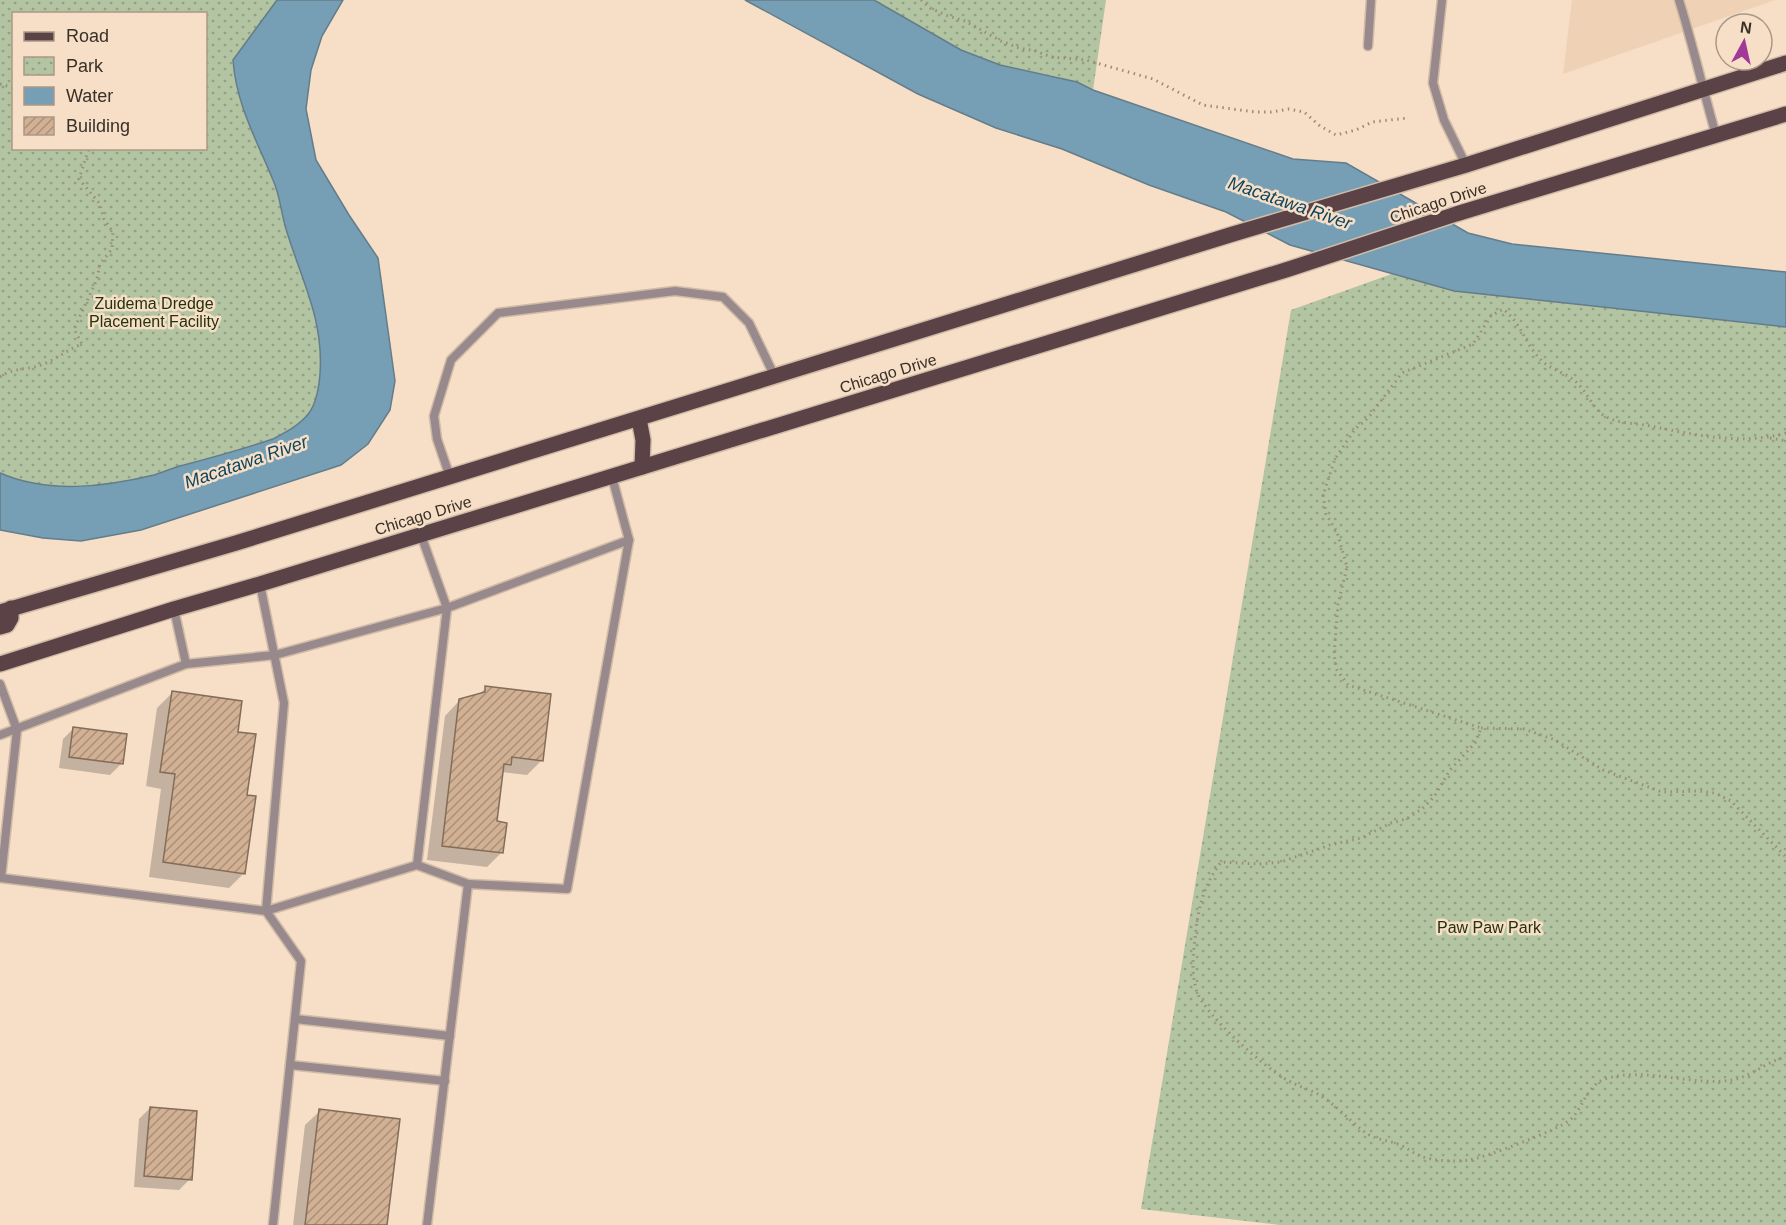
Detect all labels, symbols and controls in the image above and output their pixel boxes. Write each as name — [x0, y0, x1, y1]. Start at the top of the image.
legend — [12, 12, 207, 150]
north arrow — [1714, 12, 1774, 72]
text: N — [1739, 18, 1753, 37]
text: Road — [66, 26, 109, 46]
text: Park — [66, 56, 104, 76]
text: Water — [66, 86, 113, 106]
text: Building — [66, 116, 130, 136]
water label: Macatawa River — [1226, 173, 1355, 234]
street label: Chicago Drive — [1388, 179, 1489, 226]
park label: Zuidema Dredge Placement Facility — [89, 295, 219, 330]
street label: Chicago Drive — [838, 351, 939, 396]
water label: Macatawa River — [182, 431, 311, 492]
street label: Chicago Drive — [373, 493, 474, 538]
park label: Paw Paw Park — [1437, 919, 1542, 936]

